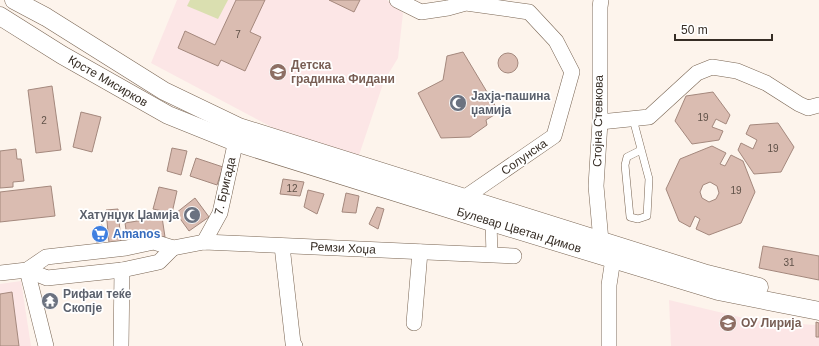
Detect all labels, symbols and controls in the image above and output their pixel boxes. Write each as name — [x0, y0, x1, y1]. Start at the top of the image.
scale bar — [675, 16, 772, 42]
text: 50 m — [681, 23, 708, 37]
house number: 7 — [235, 29, 241, 40]
street label: Крсте Мисирков — [66, 53, 150, 109]
place label: Детска градинка Фидани — [291, 58, 395, 86]
school or university icon: Детска градинка Фидани — [268, 62, 288, 82]
street label: Стојна Стевкова — [590, 75, 606, 167]
place label: Јахја-пашина џамија — [471, 89, 551, 117]
mosque icon: Јахја-пашина џамија — [448, 93, 468, 113]
house number: 19 — [697, 112, 709, 123]
house number: 2 — [41, 115, 47, 126]
street label: Солунска — [498, 136, 550, 178]
house number: 19 — [767, 143, 779, 154]
street label: 7. Бригада — [212, 155, 239, 216]
house number: 12 — [286, 183, 298, 194]
house number: 19 — [730, 185, 742, 196]
street label: Булевар Цветан Димов — [455, 204, 583, 256]
mosque icon: Хатунџук Џамија — [182, 205, 202, 225]
place label: Хатунџук Џамија — [79, 208, 179, 222]
supermarket icon: Amanos — [90, 224, 110, 244]
place label: Amanos — [113, 227, 161, 241]
street label: Ремзи Хоџа — [310, 239, 376, 257]
house number: 31 — [783, 257, 795, 268]
place label: Рифаи теќе Скопје — [63, 287, 132, 315]
temple icon: Рифаи теќе Скопје — [40, 291, 60, 311]
school or university icon: ОУ Лирија — [718, 313, 738, 333]
place label: ОУ Лирија — [741, 316, 802, 330]

